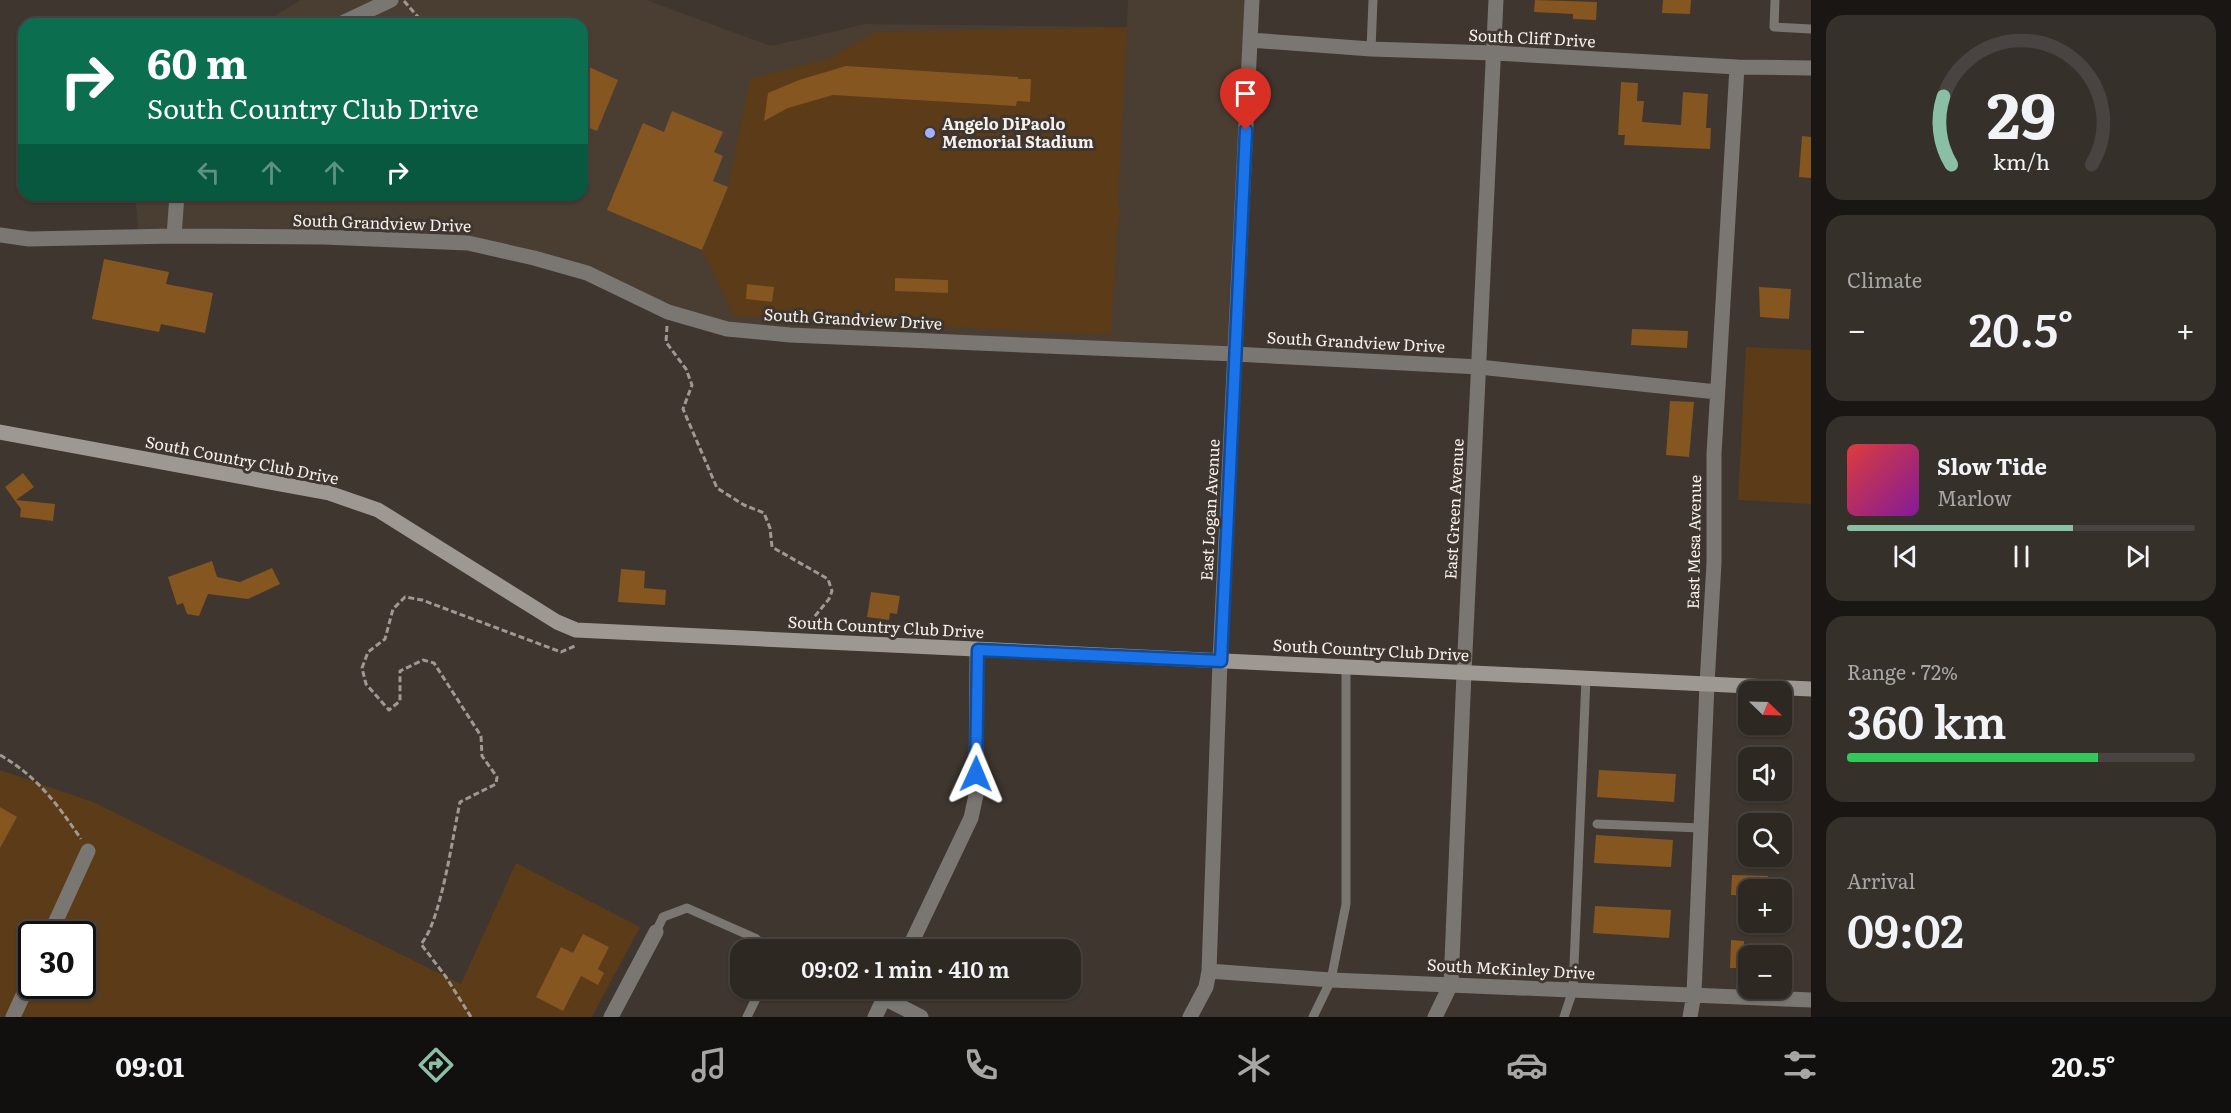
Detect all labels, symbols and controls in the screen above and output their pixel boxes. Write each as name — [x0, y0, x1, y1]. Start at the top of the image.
street label: South Cliff Drive — [1468, 22, 1596, 52]
text: 60 m — [147, 30, 248, 92]
icon: right — [48, 42, 126, 120]
text: 29 — [1986, 66, 2056, 158]
pin — [1220, 68, 1271, 130]
icon: arrive — [1229, 77, 1262, 110]
text: South Country Club Drive — [147, 87, 479, 127]
place label: Angelo DiPaolo Memorial Stadium — [942, 111, 1094, 153]
marker: Angelo DiPaolo Memorial Stadium — [923, 126, 937, 140]
text: km/h — [1992, 145, 2050, 177]
icon: left — [192, 156, 225, 189]
icon: ahead — [255, 156, 288, 189]
icon: ahead — [318, 156, 351, 189]
icon: right — [381, 156, 414, 189]
street label: South Grandview Drive — [292, 207, 472, 237]
text: Climate — [1847, 264, 1922, 294]
text: 20.5° — [1969, 294, 2073, 361]
street label: South Grandview Drive — [763, 301, 943, 335]
text: − — [1847, 303, 1866, 352]
text: + — [2176, 303, 2195, 352]
street label: South Grandview Drive — [1266, 324, 1446, 358]
street label: South Country Club Drive — [143, 428, 341, 490]
street label: East Logan Avenue — [1193, 438, 1225, 582]
street label: East Green Avenue — [1437, 438, 1469, 580]
text: Slow Tide — [1937, 449, 2047, 482]
street label: East Mesa Avenue — [1680, 475, 1706, 609]
text: Marlow — [1937, 482, 2012, 512]
icon: previous — [1889, 540, 1922, 573]
icon: pause — [2005, 540, 2038, 573]
icon: next — [2121, 540, 2154, 573]
street label: South Country Club Drive — [787, 609, 985, 643]
street label: South Country Club Drive — [1272, 632, 1470, 666]
text: Range · 72% — [1847, 656, 1958, 686]
north arrow — [1738, 681, 1792, 735]
map controls — [1738, 681, 1792, 999]
text: 360 km — [1847, 686, 2007, 753]
position arrow — [944, 742, 1008, 806]
button: sound — [1738, 747, 1792, 801]
button: search — [1738, 813, 1792, 867]
text: Arrival — [1847, 865, 1915, 895]
button: + — [1738, 879, 1792, 933]
text: 09:02 — [1847, 895, 1964, 962]
speed limit sign: 30 — [18, 921, 96, 999]
button: − — [1738, 945, 1792, 999]
text: 09:02 · 1 min · 410 m — [801, 952, 1010, 985]
street label: South McKinley Drive — [1426, 952, 1596, 984]
icon: directions — [415, 1044, 457, 1086]
icon: music — [688, 1044, 730, 1086]
icon: phone — [960, 1044, 1002, 1086]
icon: climate — [1233, 1044, 1275, 1086]
icon: car — [1506, 1044, 1548, 1086]
icon: filters — [1779, 1044, 1821, 1086]
text: 09:01 — [115, 1045, 184, 1085]
text: 20.5° — [2051, 1045, 2116, 1085]

